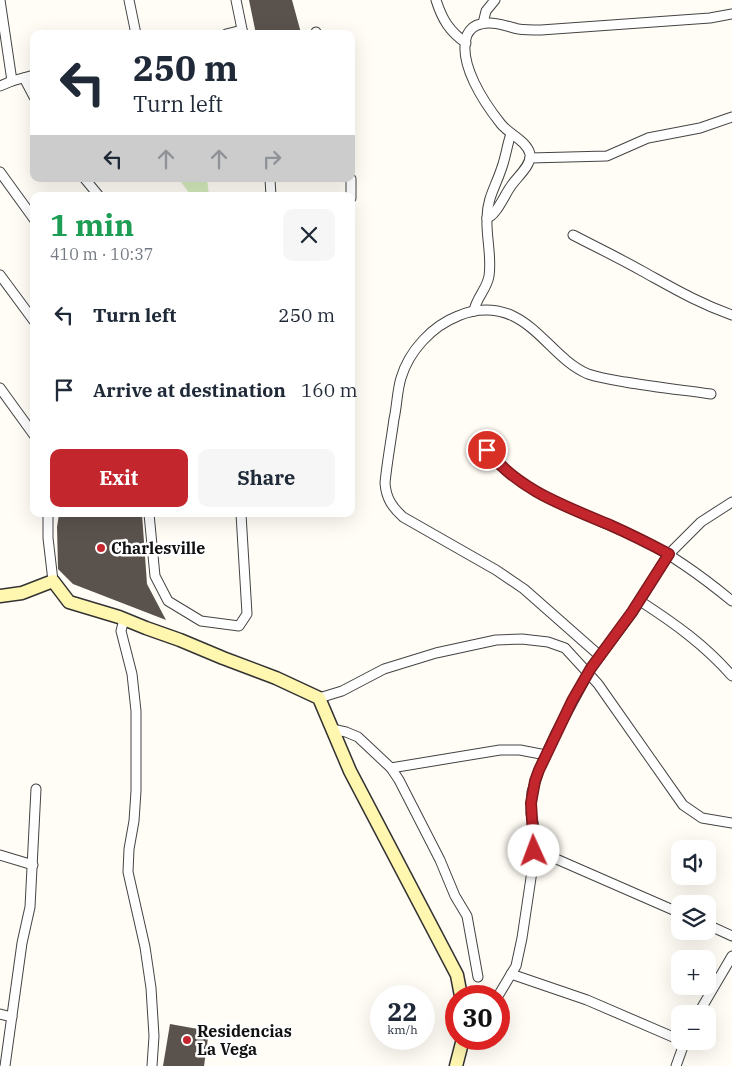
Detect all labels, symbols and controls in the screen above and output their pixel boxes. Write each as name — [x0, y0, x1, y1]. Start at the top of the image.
text: 250 m — [133, 45, 238, 91]
icon: left — [50, 50, 115, 115]
text: Turn left — [133, 89, 223, 118]
icon: left — [99, 145, 127, 173]
icon: ahead — [152, 145, 180, 173]
icon: ahead — [205, 145, 233, 173]
icon: right — [258, 145, 286, 173]
text: 1 min — [50, 205, 134, 244]
button: close — [283, 209, 335, 261]
text: 410 m · 10:37 — [50, 244, 153, 264]
icon: left — [50, 301, 78, 329]
text: Turn left — [93, 303, 176, 327]
text: 250 m — [278, 303, 335, 327]
icon: arrive — [50, 376, 78, 404]
text: Arrive at destination — [93, 378, 286, 402]
text: 160 m — [301, 378, 358, 402]
pin — [466, 429, 508, 471]
icon: arrive — [473, 436, 501, 464]
button: Exit — [50, 449, 188, 507]
button: Share — [198, 449, 335, 507]
place label: Charlesville — [111, 538, 205, 558]
marker: Charlesville — [95, 542, 107, 554]
position arrow — [507, 824, 559, 876]
map controls — [671, 840, 716, 1050]
button: sound — [671, 840, 716, 885]
button: layers — [671, 895, 716, 940]
button: + — [671, 950, 716, 995]
speed limit sign: 30 — [445, 985, 510, 1050]
text: 22 — [387, 995, 418, 1028]
button: − — [671, 1005, 716, 1050]
place label: Residencias La Vega — [197, 1021, 292, 1059]
text: km/h — [387, 1022, 418, 1037]
marker: Residencias La Vega — [181, 1034, 193, 1046]

